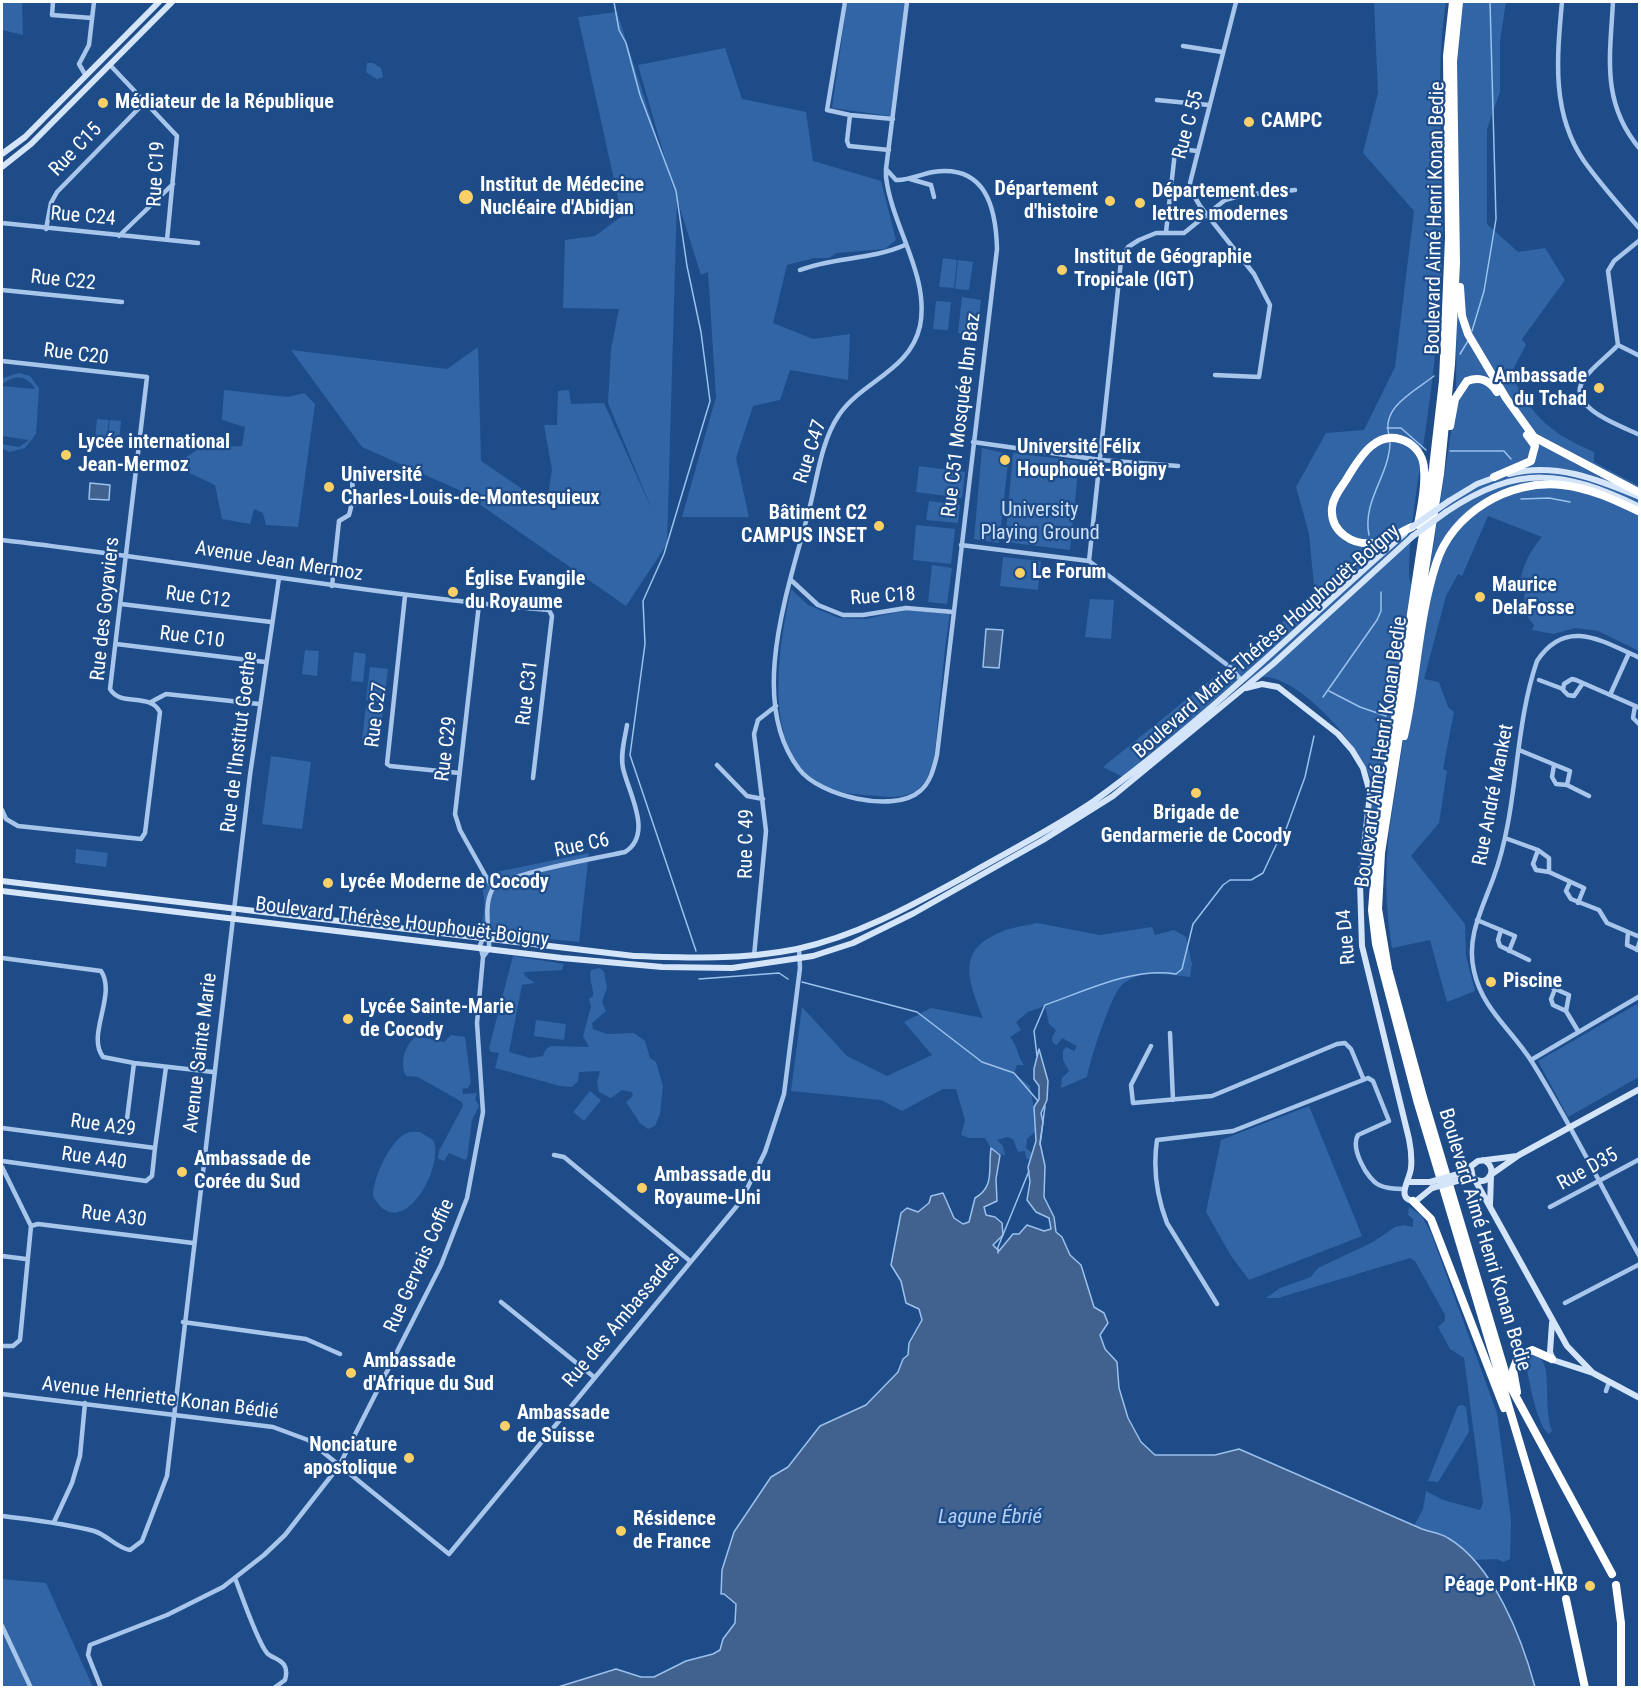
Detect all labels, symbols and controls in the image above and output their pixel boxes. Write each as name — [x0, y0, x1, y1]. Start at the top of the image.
street label: Boulevard Aimé Henri Konan Bedie — [1422, 81, 1450, 355]
street label: Rue C 55 — [1168, 88, 1210, 162]
place label: Médiateur de la République — [115, 91, 334, 115]
marker: Médiateur de la République — [96, 96, 110, 110]
place label: CAMPC — [1261, 110, 1322, 134]
marker: CAMPC — [1242, 115, 1256, 129]
street label: Rue C15 — [45, 118, 107, 182]
street label: Rue C19 — [143, 141, 171, 207]
place label: Institut de Médecine Nucléaire d'Abidjan — [480, 174, 644, 221]
place label: Département d'histoire — [995, 178, 1098, 225]
place label: Département des lettres modernes — [1152, 180, 1289, 227]
marker: Institut de Médecine Nucléaire d'Abidjan — [457, 188, 475, 206]
marker: Département d'histoire — [1103, 194, 1117, 208]
marker: Département des lettres modernes — [1133, 196, 1147, 210]
street label: Rue C24 — [49, 202, 117, 232]
place label: Institut de Géographie Tropicale (IGT) — [1074, 246, 1252, 293]
marker: Institut de Géographie Tropicale (IGT) — [1055, 263, 1069, 277]
street label: Rue C22 — [29, 266, 97, 296]
street label: Rue C51 Mosquée Ibn Baz — [938, 311, 986, 519]
street label: Rue C20 — [42, 339, 110, 371]
place label: Ambassade du Tchad — [1494, 365, 1587, 412]
marker: Ambassade du Tchad — [1592, 381, 1606, 395]
street label: Rue C47 — [789, 417, 833, 487]
place label: Lycée international Jean-Mermoz — [78, 431, 230, 478]
place label: Université Félix Houphouët-Boigny — [1017, 436, 1167, 483]
marker: Lycée international Jean-Mermoz — [59, 448, 73, 462]
marker: Université Félix Houphouët-Boigny — [998, 453, 1012, 467]
place label: Université Charles-Louis-de-Montesquieux — [341, 464, 600, 511]
marker: Université Charles-Louis-de-Montesquieux — [322, 480, 336, 494]
park label: University Playing Ground — [980, 499, 1100, 546]
place label: Bâtiment C2 CAMPUS INSET — [741, 502, 867, 549]
marker: Bâtiment C2 CAMPUS INSET — [872, 519, 886, 533]
street label: Boulevard Marie-Thérèse Houphouët-Boigny — [1129, 520, 1405, 764]
street label: Rue des Goyaviers — [87, 536, 125, 682]
street label: Avenue Jean Mermoz — [193, 537, 365, 587]
place label: Le Forum — [1032, 561, 1106, 585]
marker: Le Forum — [1013, 566, 1027, 580]
place label: Église Evangile du Royaume — [465, 568, 585, 615]
place label: Maurice DelaFosse — [1492, 574, 1574, 621]
street label: Rue C12 — [164, 582, 232, 614]
street label: Rue C18 — [850, 583, 916, 611]
marker: Église Evangile du Royaume — [446, 585, 460, 599]
marker: Maurice DelaFosse — [1473, 590, 1487, 604]
street label: Boulevard Aimé Henri Konan Bedie — [1351, 615, 1413, 889]
street label: Rue C10 — [158, 622, 226, 654]
street label: Rue de l'Institut Goethe — [217, 650, 263, 834]
street label: Rue C31 — [512, 659, 544, 727]
street label: Rue C27 — [361, 681, 393, 749]
street label: Rue C29 — [431, 715, 463, 783]
street label: Rue André Manket — [1469, 722, 1519, 868]
marker: Brigade de Gendarmerie de Cocody — [1189, 786, 1203, 800]
place label: Brigade de Gendarmerie de Cocody — [1101, 802, 1291, 849]
street label: Rue C 49 — [734, 809, 760, 879]
street label: Rue C6 — [552, 828, 612, 864]
place label: Lycée Moderne de Cocody — [340, 871, 549, 895]
marker: Lycée Moderne de Cocody — [321, 876, 335, 890]
street label: Boulevard Thérèse Houphouët-Boigny — [254, 893, 550, 953]
street label: Rue D4 — [1333, 908, 1361, 966]
place label: Piscine — [1503, 970, 1562, 994]
street label: Avenue Sainte Marie — [179, 972, 223, 1134]
marker: Piscine — [1484, 975, 1498, 989]
place label: Lycée Sainte-Marie de Cocody — [360, 996, 514, 1043]
marker: Lycée Sainte-Marie de Cocody — [341, 1012, 355, 1026]
street label: Boulevard Aimé Henri Konan Bedie — [1433, 1106, 1535, 1374]
street label: Rue A29 — [69, 1110, 137, 1142]
street label: Rue A40 — [60, 1143, 128, 1175]
street label: Rue D35 — [1554, 1144, 1622, 1196]
place label: Ambassade de Corée du Sud — [194, 1148, 311, 1195]
place label: Ambassade du Royaume-Uni — [654, 1164, 771, 1211]
marker: Ambassade de Corée du Sud — [175, 1165, 189, 1179]
marker: Ambassade du Royaume-Uni — [635, 1181, 649, 1195]
street label: Rue Gervais Coffie — [380, 1196, 460, 1336]
street label: Rue A30 — [80, 1201, 148, 1233]
street label: Rue des Ambassades — [558, 1247, 686, 1393]
place label: Ambassade d'Afrique du Sud — [363, 1350, 494, 1397]
marker: Ambassade d'Afrique du Sud — [344, 1366, 358, 1380]
street label: Avenue Henriette Konan Bédié — [40, 1373, 280, 1425]
place label: Ambassade de Suisse — [517, 1402, 610, 1449]
marker: Ambassade de Suisse — [498, 1419, 512, 1433]
place label: Nonciature apostolique — [303, 1434, 397, 1481]
marker: Nonciature apostolique — [402, 1451, 416, 1465]
water label: Lagune Ébrié — [938, 1505, 1042, 1531]
place label: Résidence de France — [633, 1508, 716, 1555]
marker: Résidence de France — [614, 1524, 628, 1538]
place label: Péage Pont-HKB — [1445, 1574, 1578, 1598]
marker: Péage Pont-HKB — [1583, 1579, 1597, 1593]

